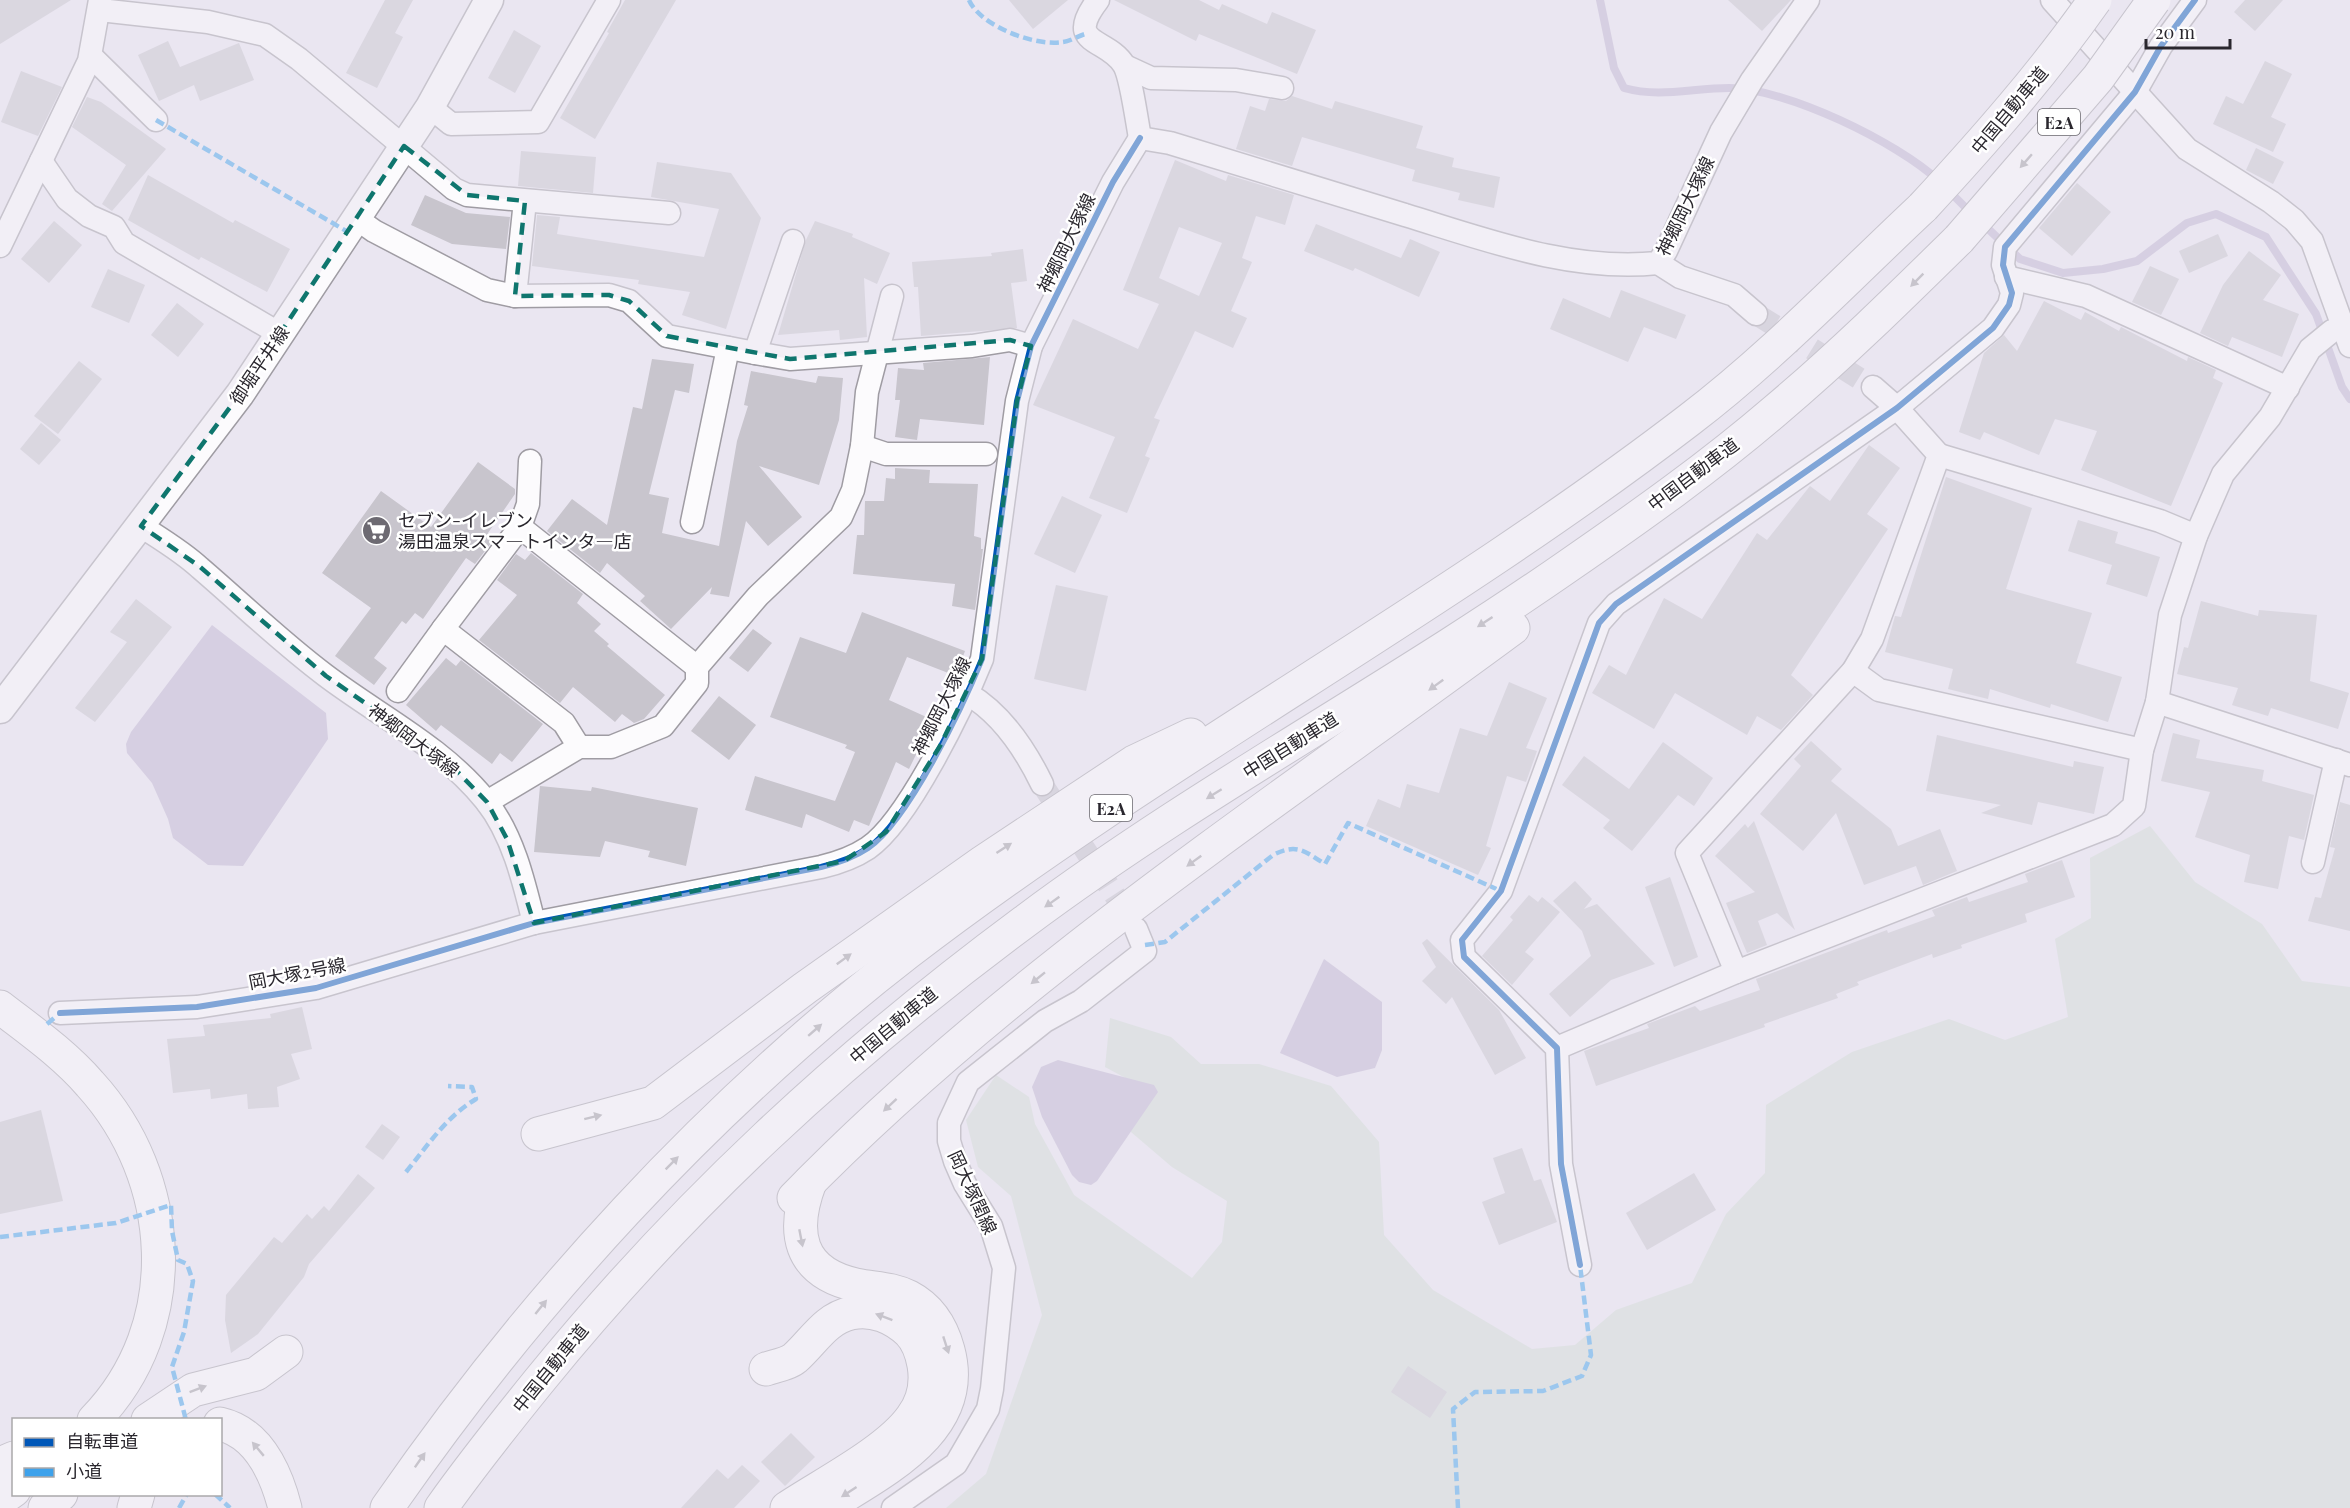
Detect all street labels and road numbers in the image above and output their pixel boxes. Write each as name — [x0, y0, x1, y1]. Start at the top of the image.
street label: 中国自動車道 — [1965, 61, 2053, 159]
road number: E2A — [2038, 109, 2080, 135]
street label: 神郷岡大塚線 — [1651, 152, 1719, 260]
street label: 神郷岡大塚線 — [1032, 189, 1100, 297]
street label: 御堀平井線 — [224, 321, 294, 409]
street label: 中国自動車道 — [1643, 432, 1743, 516]
street label: 神郷岡大塚線 — [906, 652, 976, 760]
street label: 神郷岡大塚線 — [364, 698, 464, 782]
street label: 中国自動車道 — [1238, 706, 1342, 784]
road number: E2A — [1090, 795, 1132, 821]
street label: 岡大塚2号線 — [246, 952, 348, 994]
street label: 中国自動車道 — [844, 981, 942, 1069]
street label: 岡大塚閏線 — [943, 1146, 1003, 1238]
street label: 中国自動車道 — [507, 1318, 593, 1418]

